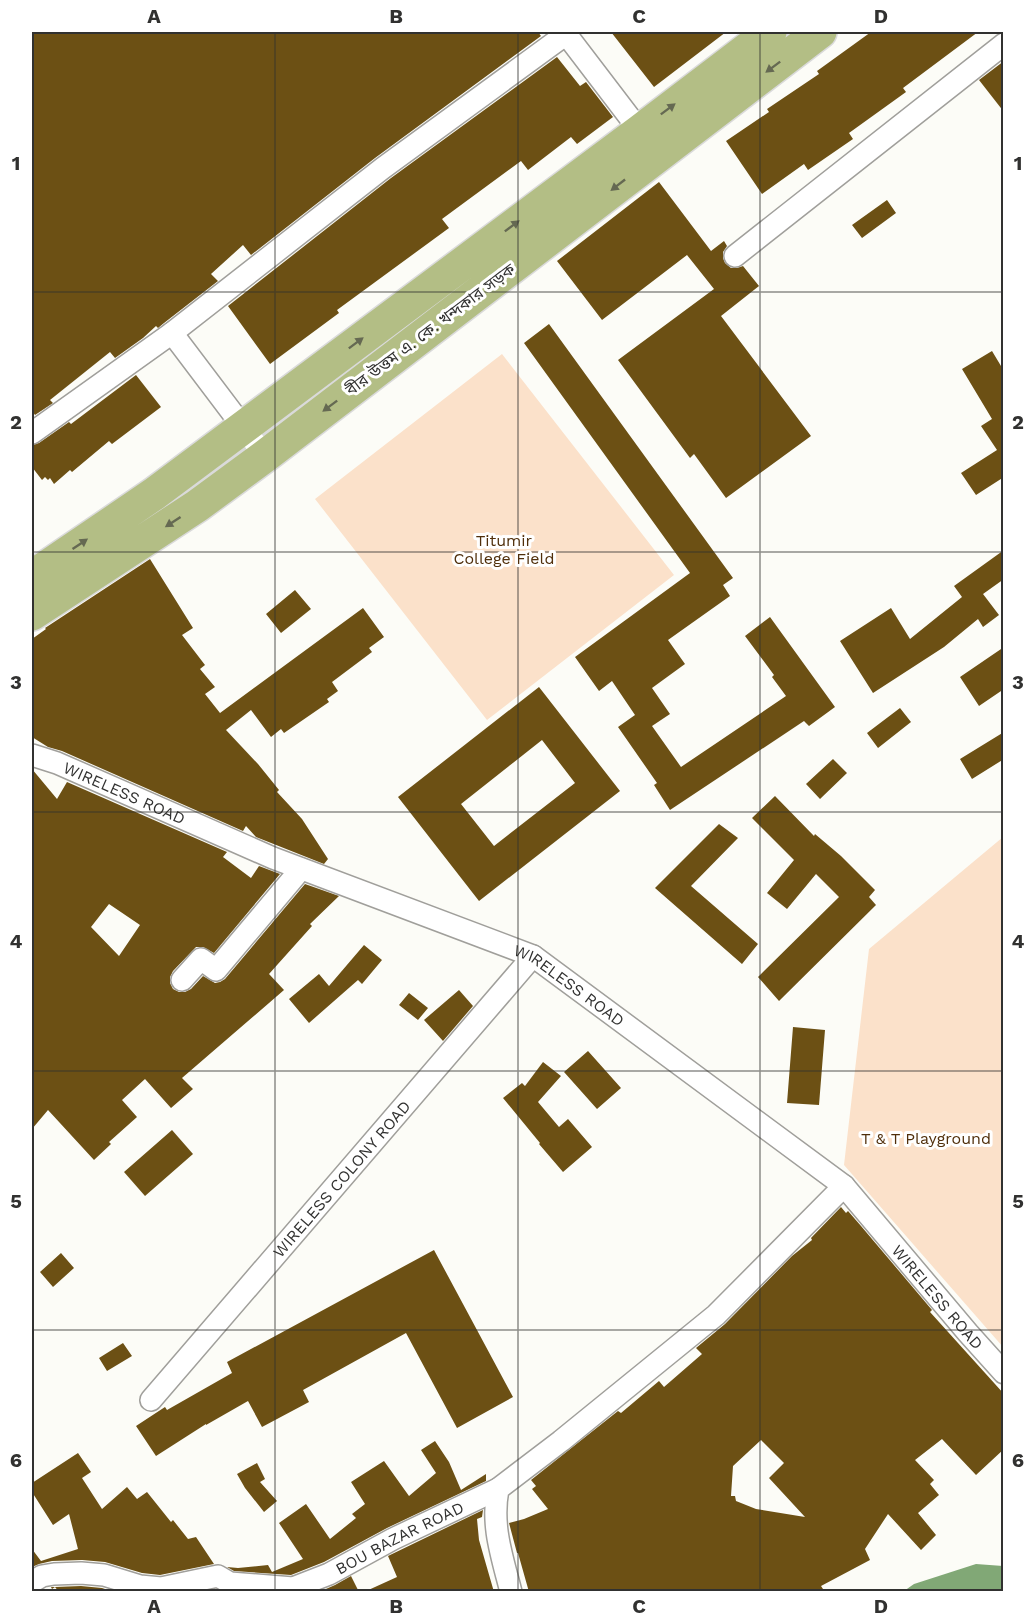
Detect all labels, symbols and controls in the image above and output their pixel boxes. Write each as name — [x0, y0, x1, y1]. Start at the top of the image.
text: A — [147, 4, 161, 28]
text: B — [389, 4, 403, 28]
text: C — [632, 4, 646, 28]
text: D — [874, 4, 888, 28]
one-way arrow — [766, 61, 782, 73]
one-way arrow — [660, 103, 676, 115]
text: 1 — [12, 151, 20, 175]
text: 1 — [1014, 151, 1022, 175]
one-way arrow — [610, 179, 626, 192]
one-way arrow — [504, 220, 520, 232]
street label: বীর উত্তম এ. কে. খন্দকার সড়ক — [341, 259, 520, 400]
one-way arrow — [348, 337, 364, 349]
one-way arrow — [322, 400, 338, 412]
text: 2 — [10, 410, 22, 434]
text: 2 — [1012, 410, 1024, 434]
one-way arrow — [165, 516, 181, 527]
park label: Titumir College Field — [454, 531, 554, 568]
one-way arrow — [72, 539, 88, 550]
text: 3 — [10, 670, 22, 694]
text: 3 — [1012, 670, 1024, 694]
street label: WIRELESS ROAD — [60, 758, 188, 828]
text: 4 — [10, 929, 23, 953]
text: 4 — [1012, 929, 1025, 953]
street label: WIRELESS ROAD — [511, 941, 628, 1030]
street label: WIRELESS COLONY ROAD — [269, 1097, 415, 1261]
park label: T & T Playground — [861, 1129, 991, 1148]
text: 5 — [10, 1189, 22, 1213]
text: 5 — [1012, 1189, 1024, 1213]
street label: WIRELESS ROAD — [888, 1241, 987, 1353]
text: 6 — [10, 1448, 22, 1472]
text: 6 — [1012, 1448, 1024, 1472]
street label: BOU BAZAR ROAD — [332, 1498, 467, 1579]
text: A — [147, 1594, 161, 1618]
text: B — [389, 1594, 403, 1618]
text: C — [632, 1594, 646, 1618]
text: D — [874, 1594, 888, 1618]

